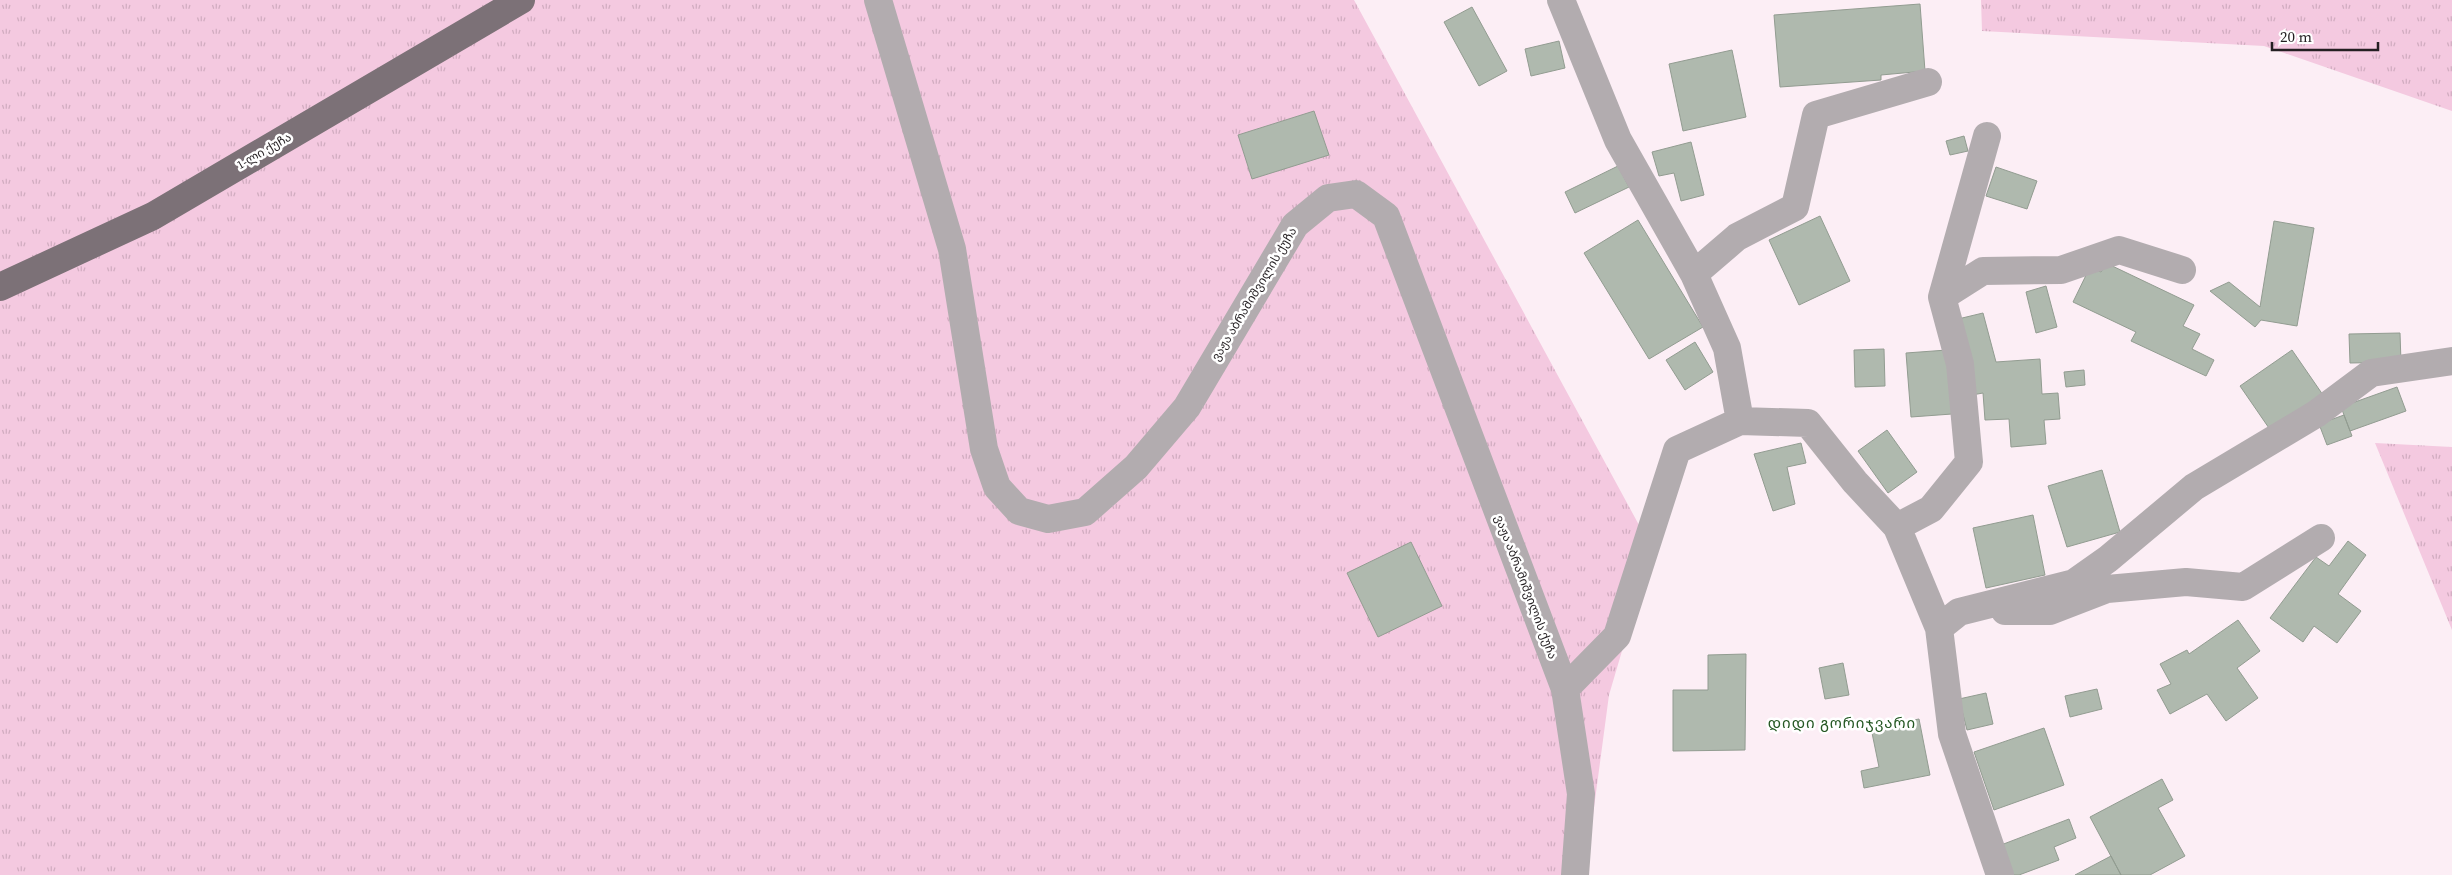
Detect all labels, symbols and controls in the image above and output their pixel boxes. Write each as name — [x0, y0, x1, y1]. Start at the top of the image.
scale bar — [2272, 20, 2378, 52]
text: 20 m — [2280, 26, 2312, 47]
street label: 1-ლი ქუჩა — [234, 129, 294, 173]
street label: ვაჟა აბრამიშვილის ქუჩა — [1208, 224, 1300, 364]
street label: ვაჟა აბრამიშვილის ქუჩა — [1491, 513, 1561, 661]
district label: დიდი გორიჯვარი — [1768, 712, 1916, 733]

